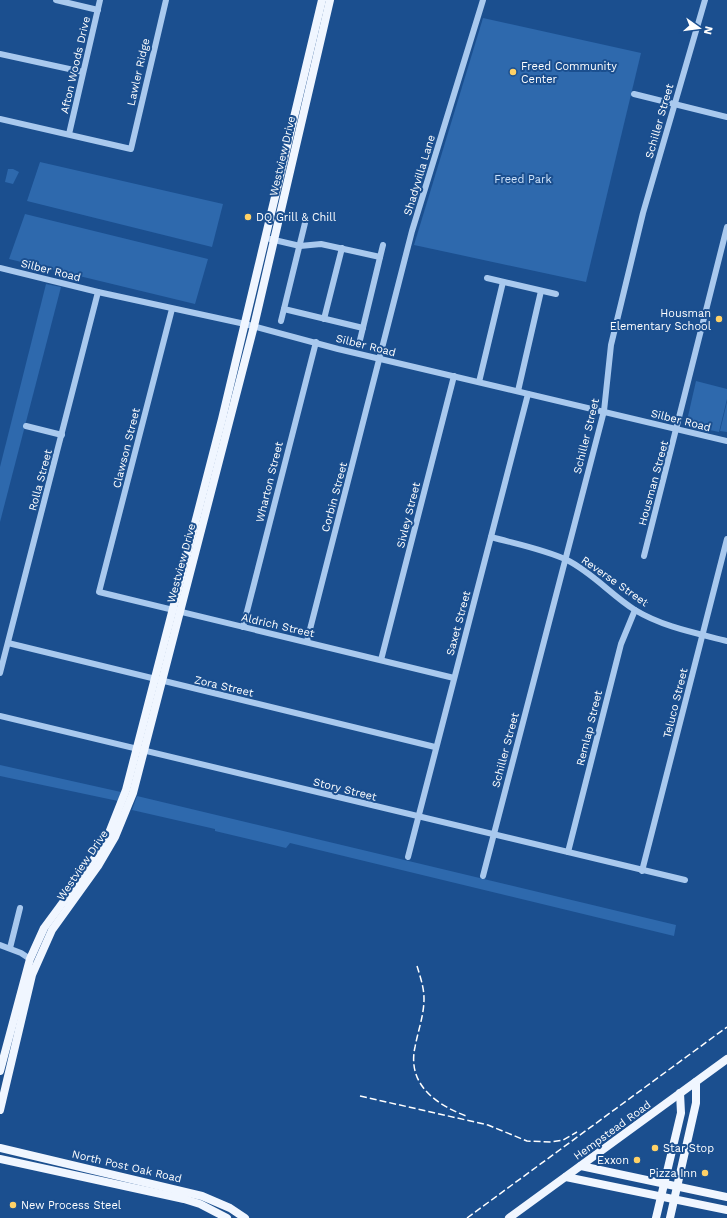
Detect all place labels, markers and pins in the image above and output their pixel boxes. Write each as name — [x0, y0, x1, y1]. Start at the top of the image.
place label: Freed Community Center — [521, 60, 617, 86]
marker: Freed Community Center — [508, 67, 518, 77]
place label: DQ Grill & Chill — [256, 211, 337, 224]
marker: DQ Grill & Chill — [243, 212, 253, 222]
place label: Housman Elementary School — [610, 307, 712, 333]
marker: Housman Elementary School — [714, 314, 724, 324]
place label: Star Stop — [663, 1142, 714, 1155]
marker: Star Stop — [650, 1143, 660, 1153]
place label: Exxon — [597, 1154, 629, 1167]
marker: Exxon — [632, 1155, 642, 1165]
place label: Pizza Inn — [649, 1167, 697, 1180]
marker: Pizza Inn — [700, 1168, 710, 1178]
place label: New Process Steel — [21, 1199, 122, 1212]
marker: New Process Steel — [8, 1200, 18, 1210]

